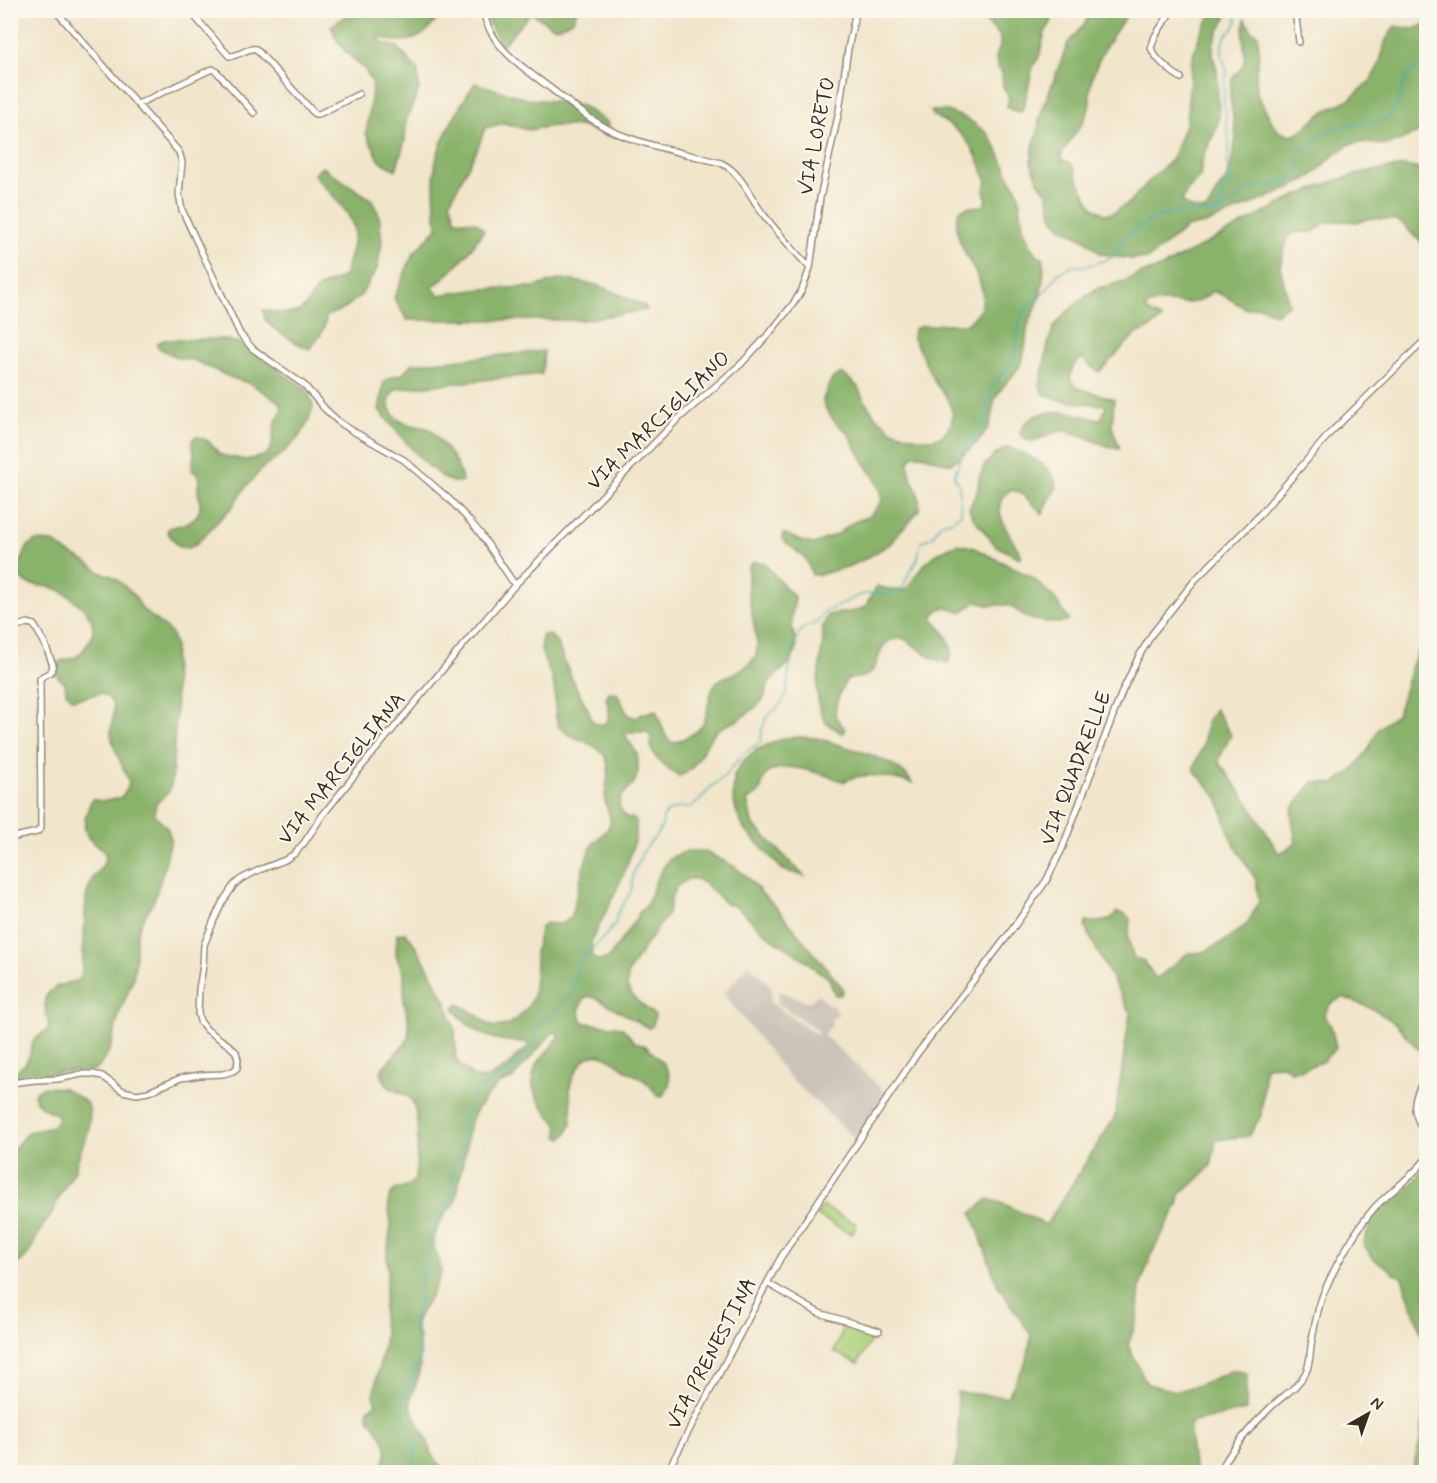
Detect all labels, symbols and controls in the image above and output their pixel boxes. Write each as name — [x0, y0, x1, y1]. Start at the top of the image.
street label: VIA LORETO — [792, 75, 842, 198]
street label: VIA MARCIGLIANO — [581, 345, 737, 497]
street label: VIA MARCIGLIANA — [271, 686, 412, 851]
street label: VIA QUADRELLE — [1034, 687, 1118, 850]
street label: VIA PRENESTINA — [660, 1273, 764, 1434]
north arrow — [1338, 1384, 1398, 1444]
text: N — [1366, 1392, 1388, 1415]

